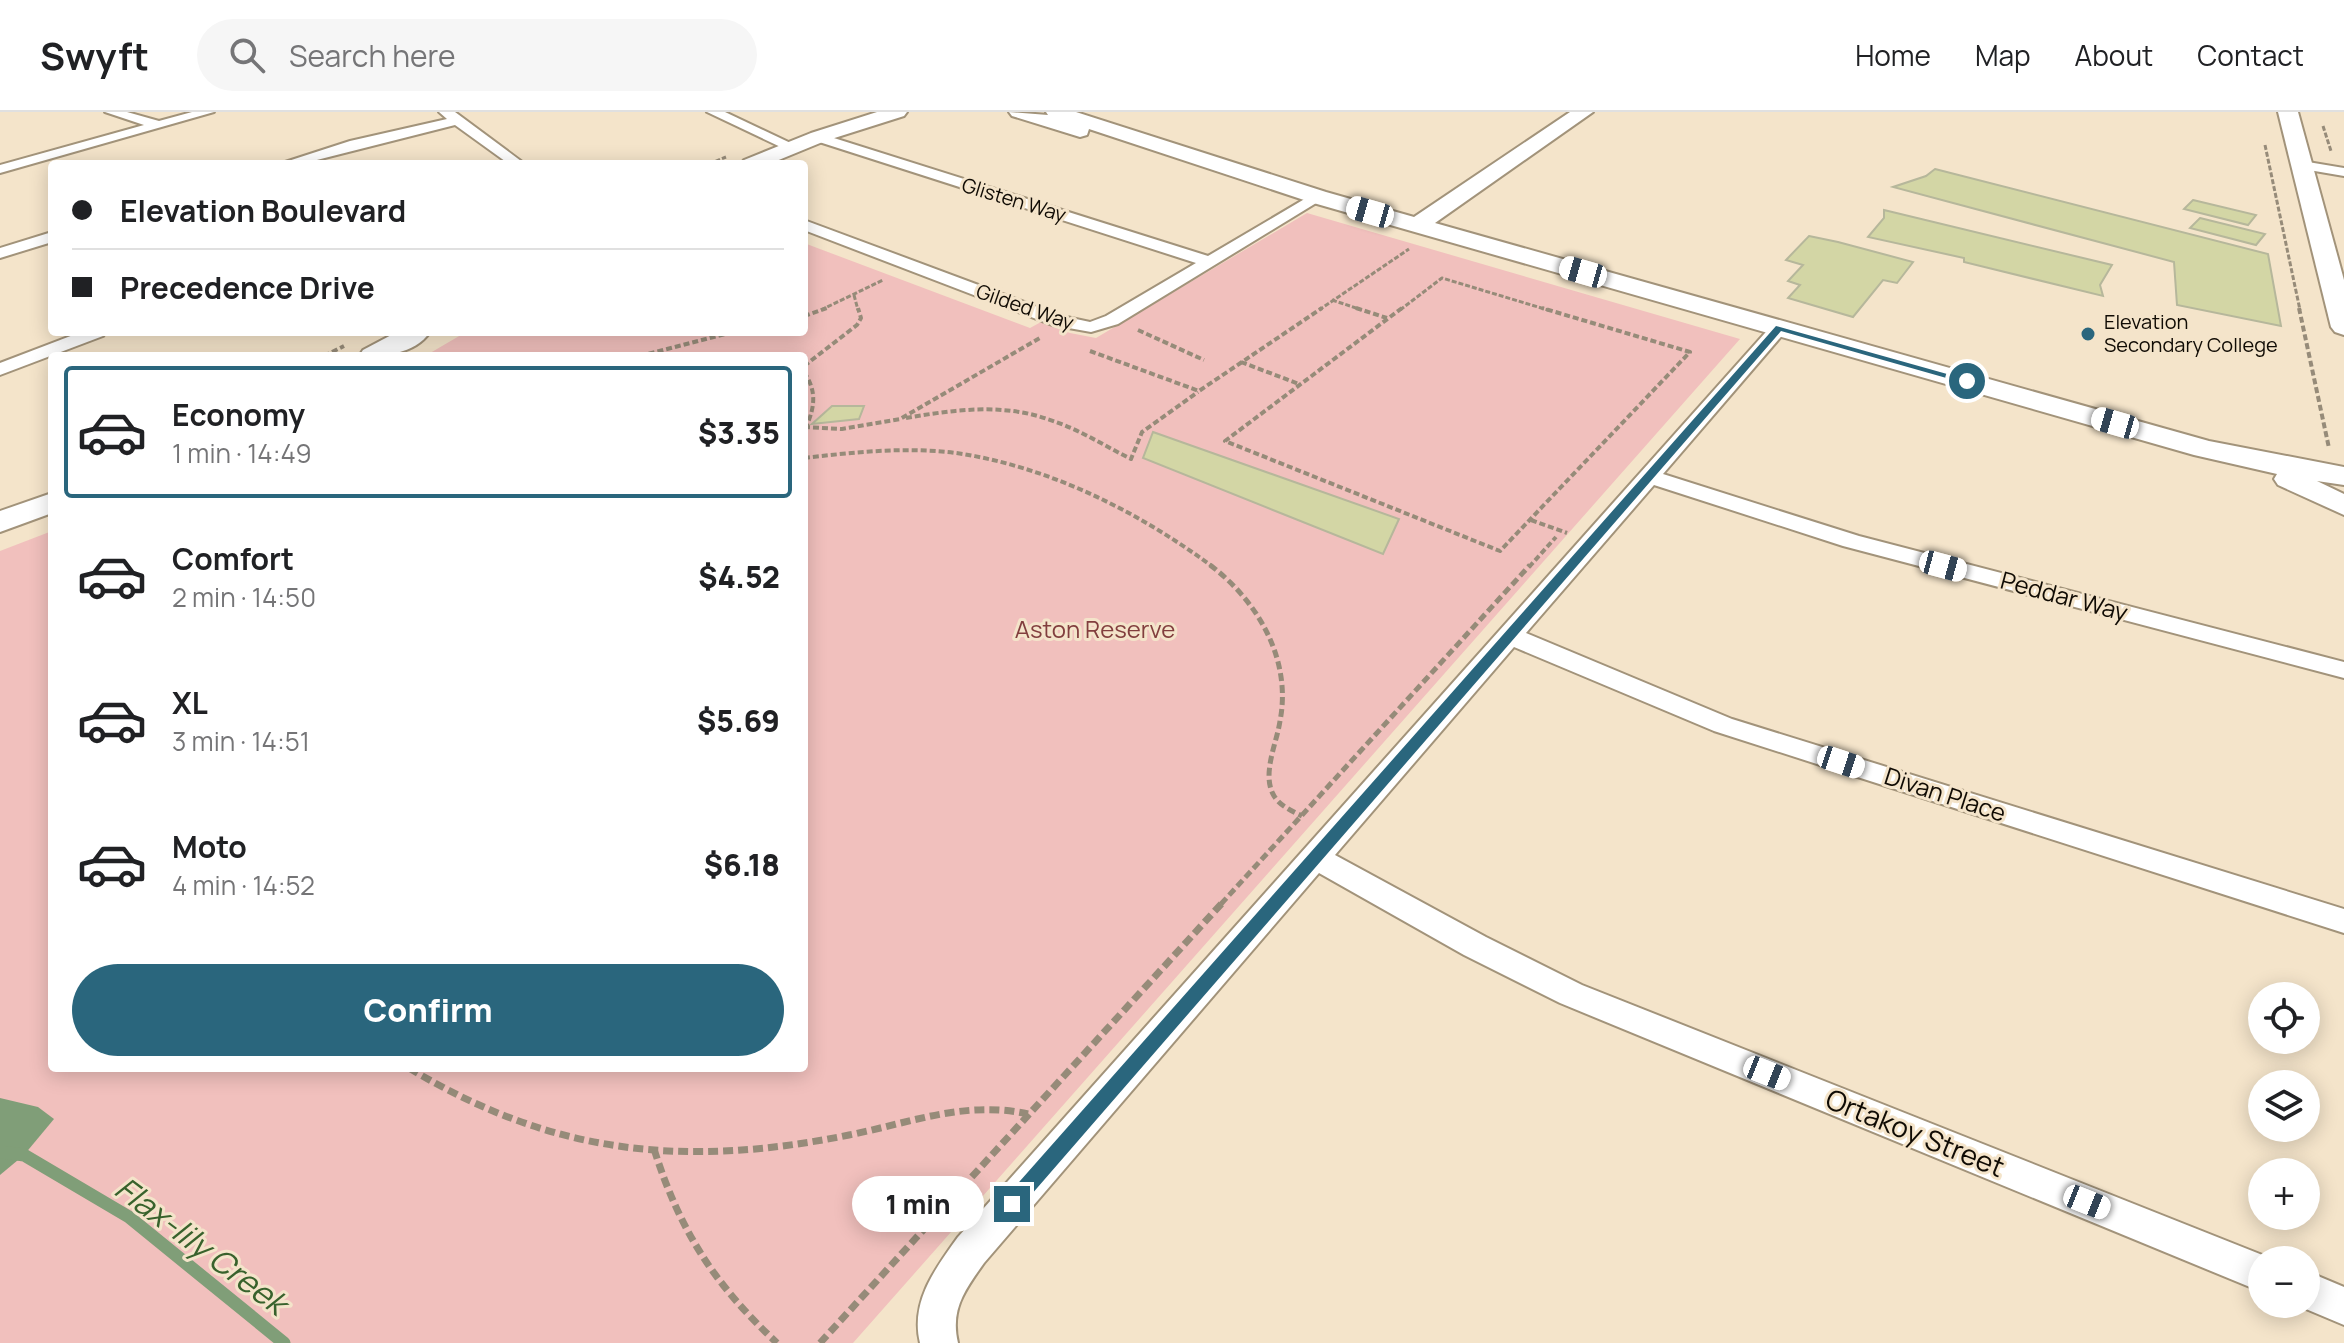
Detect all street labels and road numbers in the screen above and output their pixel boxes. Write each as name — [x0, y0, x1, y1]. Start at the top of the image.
street label: Glisten Way — [959, 171, 1070, 228]
street label: Gilded Way — [973, 277, 1078, 336]
street label: Peddar Way — [1997, 563, 2132, 628]
street label: Divan Place — [1880, 758, 2010, 829]
street label: Ortakoy Street — [1820, 1079, 2010, 1185]

